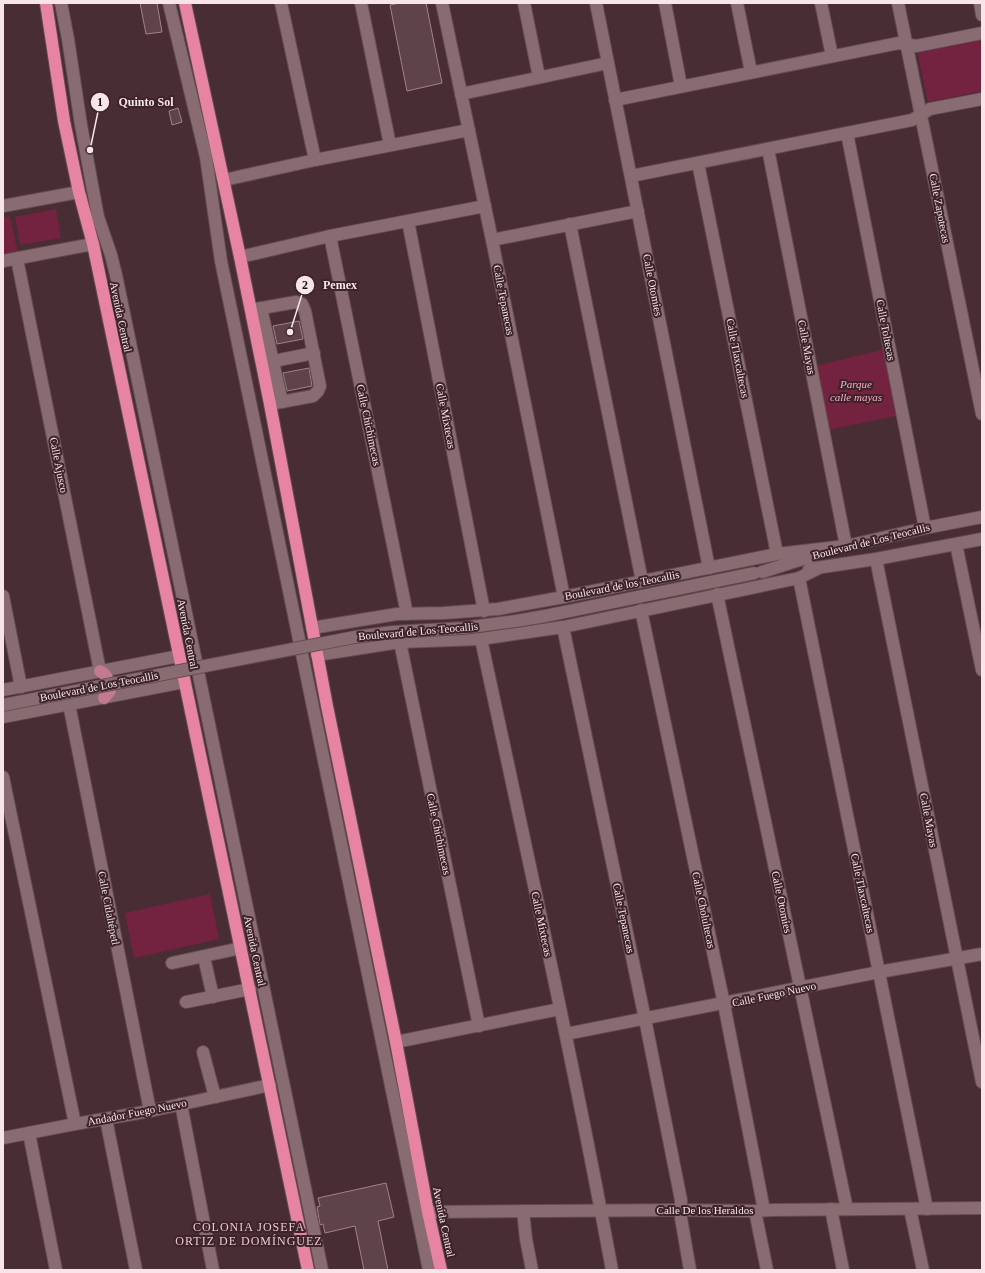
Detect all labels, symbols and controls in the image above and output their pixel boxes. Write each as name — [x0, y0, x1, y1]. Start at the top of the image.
callout: Quinto Sol — [90, 90, 181, 114]
text: 1 — [97, 95, 103, 109]
text: Quinto Sol — [118, 95, 174, 109]
street label: Calle Zapotecas — [927, 172, 953, 244]
street label: Calle Otomies — [641, 253, 665, 317]
street label: Calle Tepanecas — [491, 264, 517, 336]
callout: Pemex — [295, 273, 365, 297]
text: 2 — [302, 278, 308, 292]
text: Pemex — [323, 278, 357, 292]
street label: Avenida Central — [108, 281, 134, 353]
street label: Calle Toltecas — [874, 298, 898, 362]
street label: Calle Tlaxcaltecas — [724, 317, 752, 399]
street label: Calle Mayas — [796, 319, 818, 375]
park label: Parque calle mayas — [830, 378, 882, 403]
street label: Calle Mixtecas — [434, 382, 458, 450]
street label: Calle Chichimecas — [355, 383, 383, 467]
street label: Calle Ajusco — [48, 436, 70, 494]
street label: Boulevard de Los Teocallis — [811, 521, 931, 561]
street label: Boulevard de los Teocallis — [564, 568, 680, 602]
street label: Avenida Central — [175, 598, 201, 670]
street label: Boulevard de Los Teocallis — [358, 620, 478, 642]
street label: Boulevard de Los Teocallis — [39, 669, 159, 703]
street label: Calle Chichimecas — [425, 792, 453, 876]
street label: Calle Mayas — [918, 792, 940, 848]
street label: Calle Tlaxcaltecas — [849, 852, 877, 934]
street label: Calle Citlaltépetl — [96, 870, 122, 946]
street label: Calle Otomies — [770, 870, 794, 934]
street label: Calle Cholultecas — [690, 871, 718, 949]
street label: Calle Tepanecas — [611, 882, 637, 954]
street label: Calle Mixtecas — [529, 890, 555, 958]
street label: Avenida Central — [242, 915, 268, 987]
street label: Calle Fuego Nuevo — [731, 979, 818, 1009]
street label: Andador Fuego Nuevo — [86, 1096, 188, 1128]
street label: Avenida Central — [431, 1186, 457, 1258]
street label: Calle De los Heraldos — [657, 1204, 753, 1216]
district label: COLONIA JOSEFA ORTIZ DE DOMÍNGUEZ — [175, 1220, 323, 1248]

